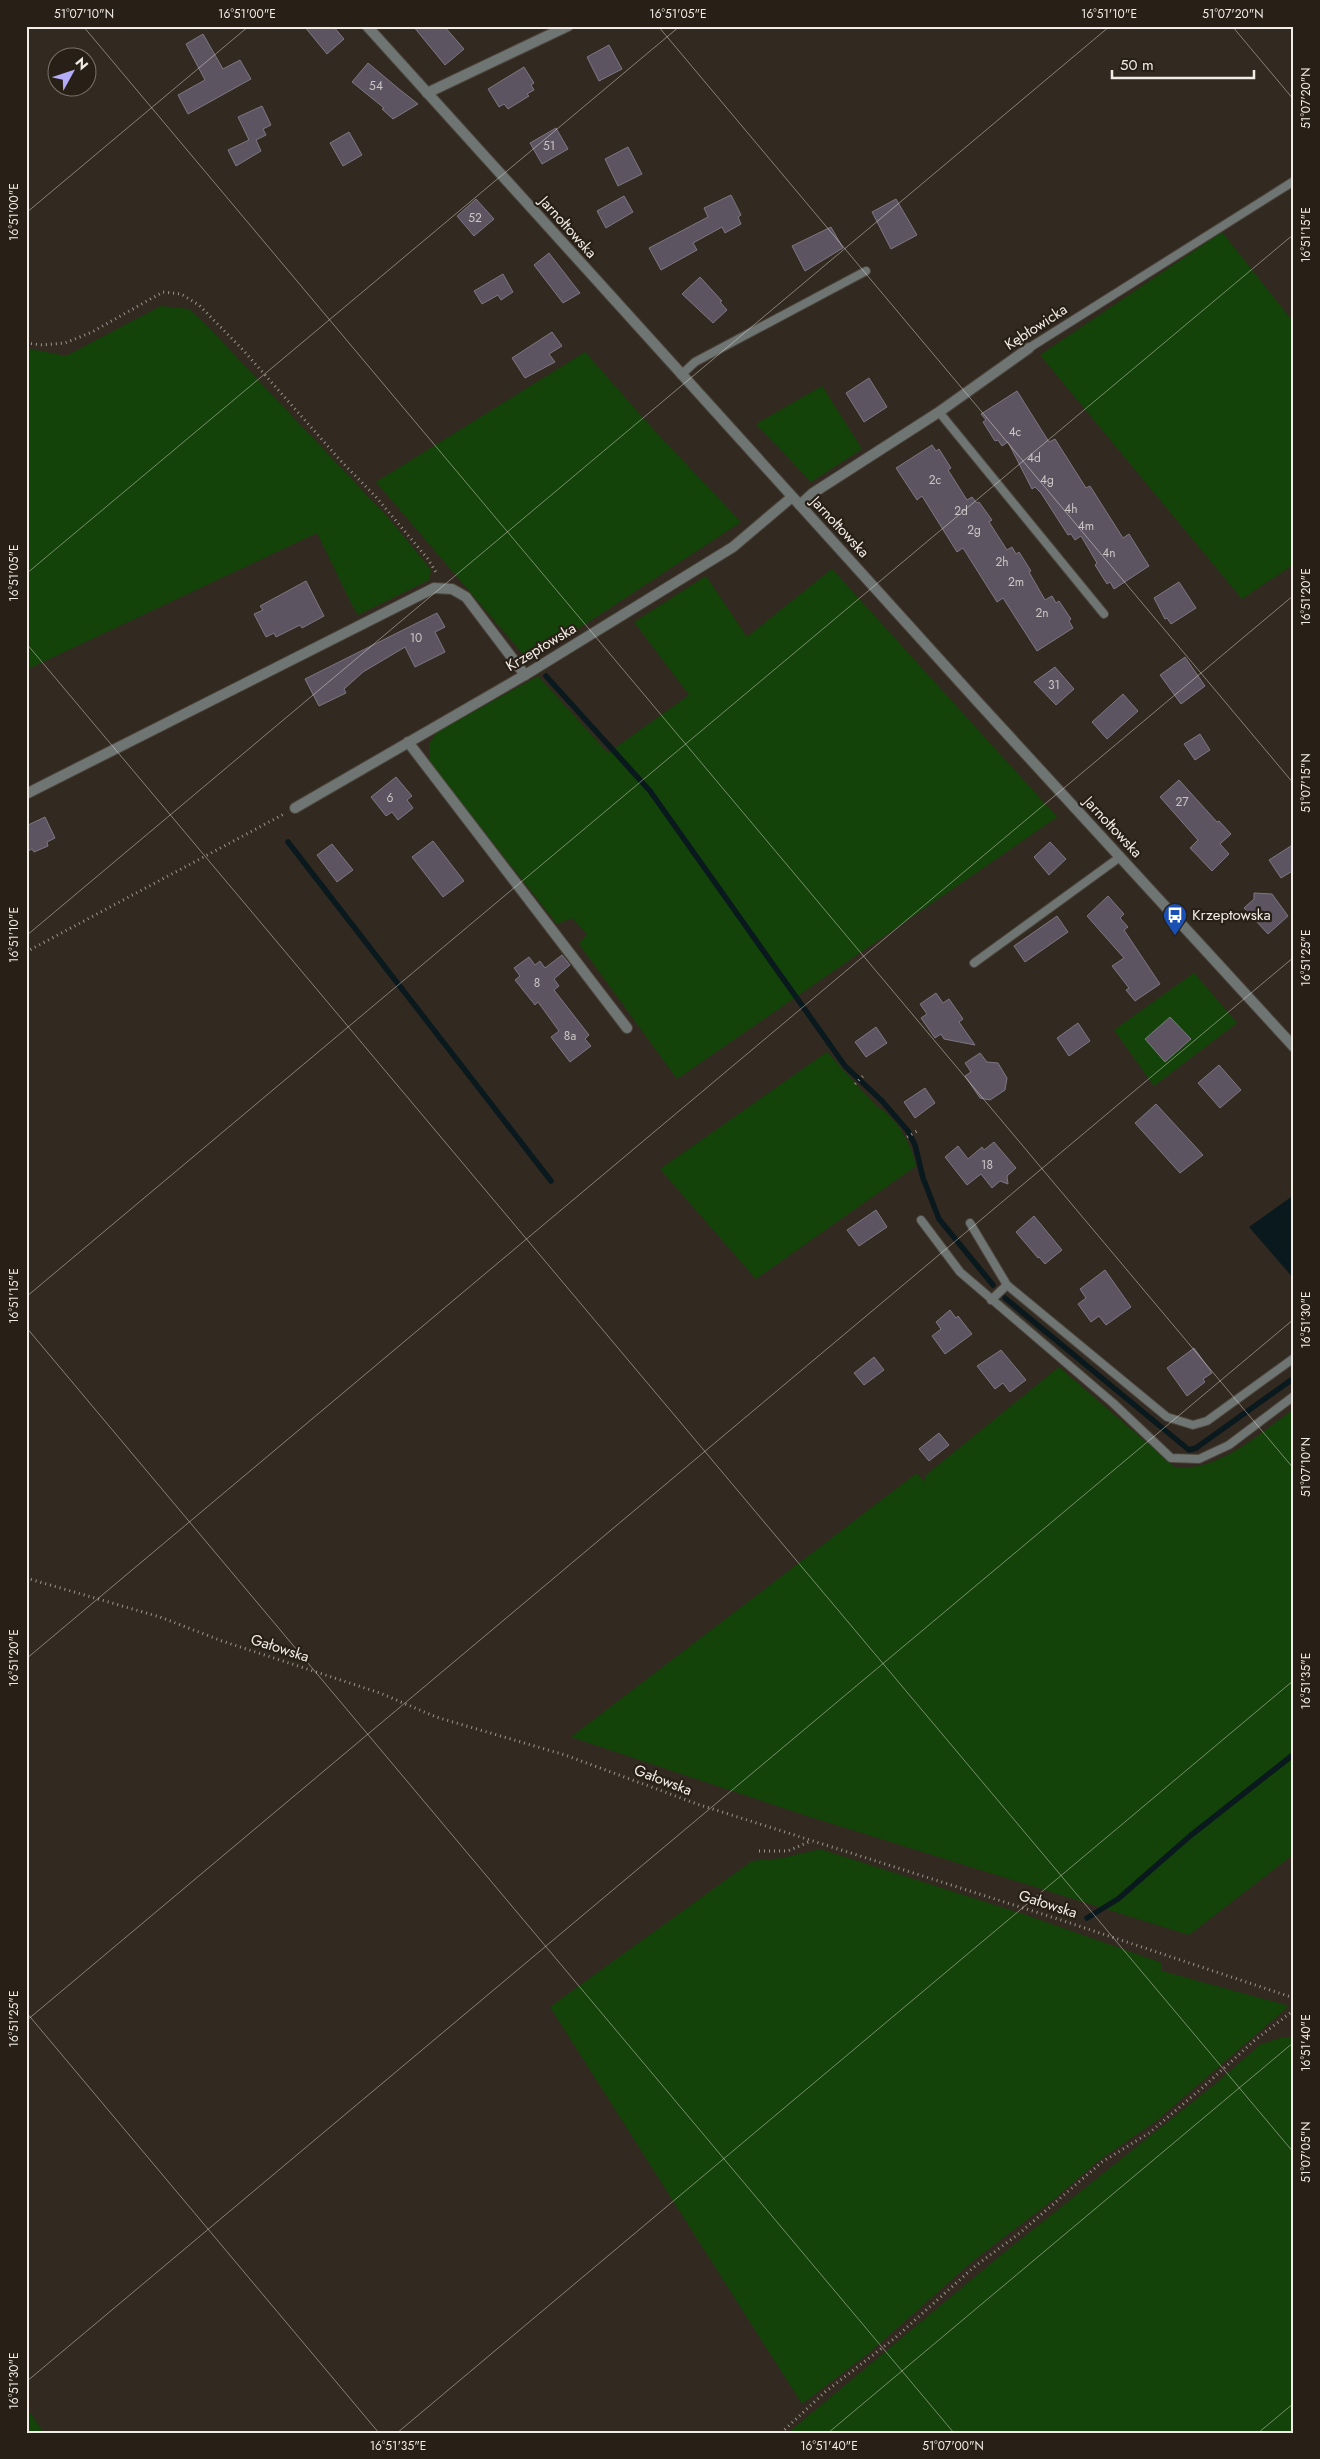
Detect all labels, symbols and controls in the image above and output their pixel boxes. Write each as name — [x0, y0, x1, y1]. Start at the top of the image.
text: 51°07'10"N — [54, 5, 114, 23]
text: 16°51'00"E — [218, 5, 276, 23]
text: 16°51'05"E — [649, 5, 707, 23]
text: 16°51'10"E — [1081, 5, 1137, 23]
text: 51°07'20"N — [1202, 5, 1264, 23]
north arrow — [48, 48, 98, 98]
scale bar — [1112, 48, 1255, 80]
text: N — [71, 53, 93, 74]
text: 50 m — [1120, 54, 1154, 76]
text: 51°07'20"N — [1297, 67, 1315, 129]
house number: 54 — [369, 77, 383, 95]
house number: 51 — [543, 137, 555, 155]
text: 16°51'00"E — [5, 183, 23, 241]
street label: Jarnołtowska — [533, 190, 602, 263]
text: 16°51'15"E — [1297, 207, 1315, 263]
house number: 52 — [468, 209, 482, 227]
street label: Kębłowicka — [1000, 298, 1072, 356]
house number: 4c — [1009, 423, 1022, 441]
house number: 4d — [1027, 449, 1041, 467]
house number: 2c — [929, 471, 942, 489]
house number: 4g — [1040, 471, 1054, 489]
street label: Jarnołtowska — [804, 490, 874, 563]
house number: 4h — [1064, 500, 1078, 518]
house number: 2d — [954, 502, 968, 520]
house number: 4m — [1078, 517, 1094, 535]
house number: 2g — [967, 521, 981, 539]
text: 16°51'05"E — [5, 544, 23, 602]
house number: 4n — [1102, 544, 1116, 562]
house number: 2h — [995, 553, 1009, 571]
text: 16°51'20"E — [1297, 568, 1315, 626]
house number: 2m — [1008, 573, 1024, 591]
house number: 2n — [1035, 604, 1049, 622]
street label: Krzeptowska — [502, 617, 580, 677]
house number: 10 — [410, 629, 422, 647]
house number: 31 — [1048, 676, 1060, 694]
text: 51°07'15"N — [1297, 753, 1315, 813]
house number: 6 — [387, 789, 394, 807]
street label: Jarnołtowska — [1077, 790, 1147, 863]
house number: 27 — [1175, 793, 1189, 811]
bus stop icon: Krzeptowska — [1162, 902, 1188, 936]
place label: Krzeptowska — [1192, 904, 1271, 926]
text: 16°51'10"E — [5, 907, 23, 963]
text: 16°51'25"E — [1297, 929, 1315, 987]
house number: 8 — [534, 974, 540, 992]
house number: 8a — [564, 1027, 576, 1045]
house number: 18 — [981, 1156, 993, 1174]
text: 16°51'15"E — [5, 1268, 23, 1324]
text: 16°51'30"E — [1297, 1291, 1315, 1349]
text: 51°07'10"N — [1297, 1437, 1315, 1497]
street label: Gałowska — [248, 1628, 312, 1668]
text: 16°51'20"E — [5, 1629, 23, 1687]
text: 16°51'35"E — [1297, 1653, 1315, 1709]
street label: Gałowska — [631, 1759, 695, 1801]
street label: Gałowska — [1016, 1884, 1080, 1924]
text: 16°51'25"E — [5, 1990, 23, 2048]
text: 16°51'40"E — [1297, 2014, 1315, 2072]
text: 51°07'05"N — [1297, 2121, 1315, 2183]
text: 16°51'30"E — [5, 2352, 23, 2410]
text: 16°51'35"E — [370, 2437, 426, 2455]
text: 16°51'40"E — [800, 2437, 858, 2455]
text: 51°07'00"N — [922, 2437, 984, 2455]

